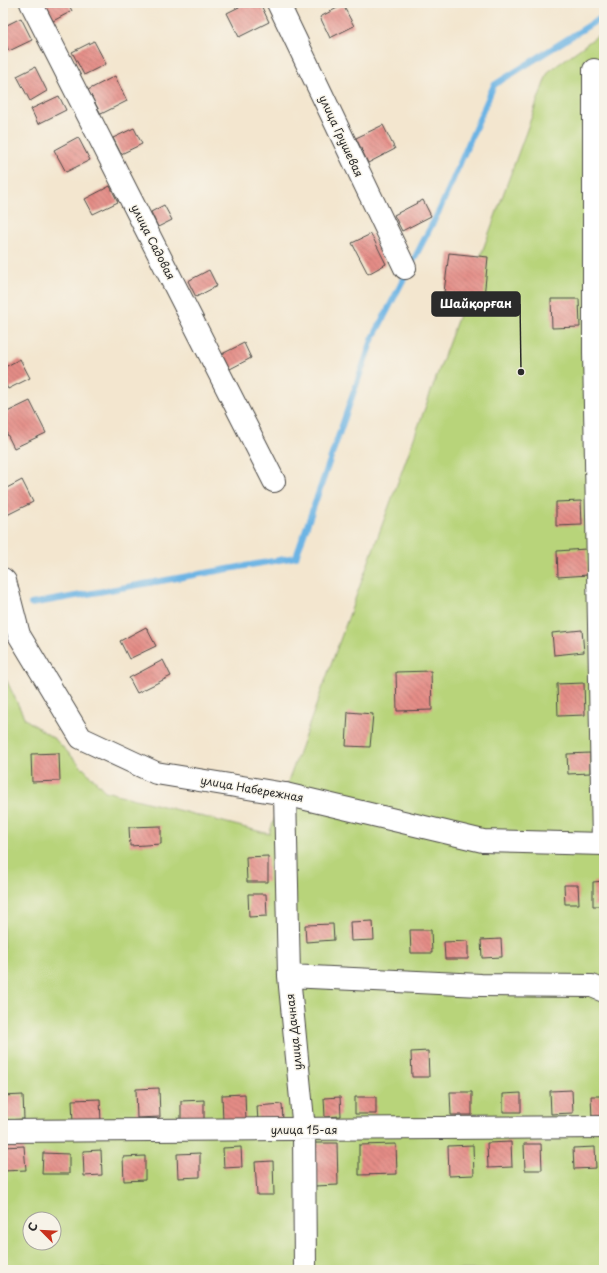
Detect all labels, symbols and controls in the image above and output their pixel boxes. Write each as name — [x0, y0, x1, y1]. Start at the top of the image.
street label: улица Грушевая — [315, 92, 368, 180]
street label: улица Садовая — [127, 201, 180, 282]
callout: Шайқорған — [432, 292, 520, 316]
text: Шайқорған — [440, 294, 512, 312]
street label: улица Набережная — [199, 771, 305, 806]
street label: улица Дачная — [281, 993, 306, 1071]
street label: улица 15-ая — [271, 1121, 337, 1138]
north arrow — [22, 1211, 62, 1251]
text: С — [23, 1219, 42, 1234]

